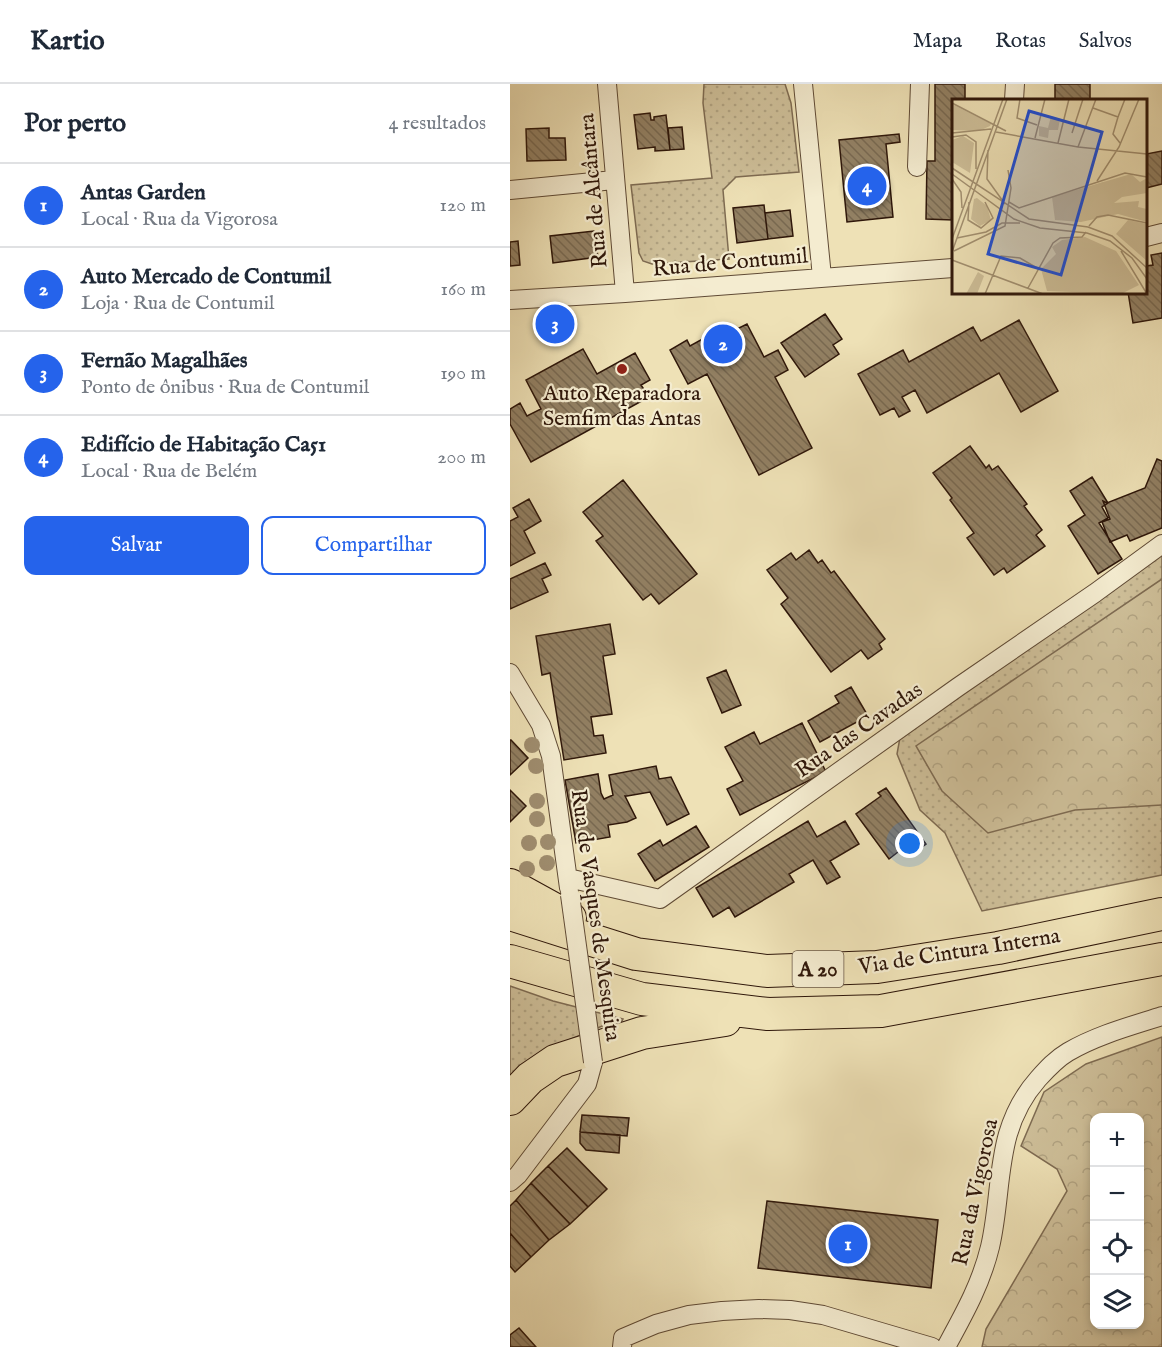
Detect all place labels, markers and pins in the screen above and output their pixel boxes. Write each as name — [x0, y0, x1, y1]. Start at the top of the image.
pin: 4 — [848, 164, 886, 208]
pin: 3 — [536, 302, 574, 346]
pin: 2 — [704, 322, 742, 366]
marker: Auto Reparadora Semfim das Antas — [615, 362, 629, 376]
place label: Auto Reparadora Semfim das Antas — [542, 380, 701, 433]
pin: 1 — [828, 1222, 868, 1266]

